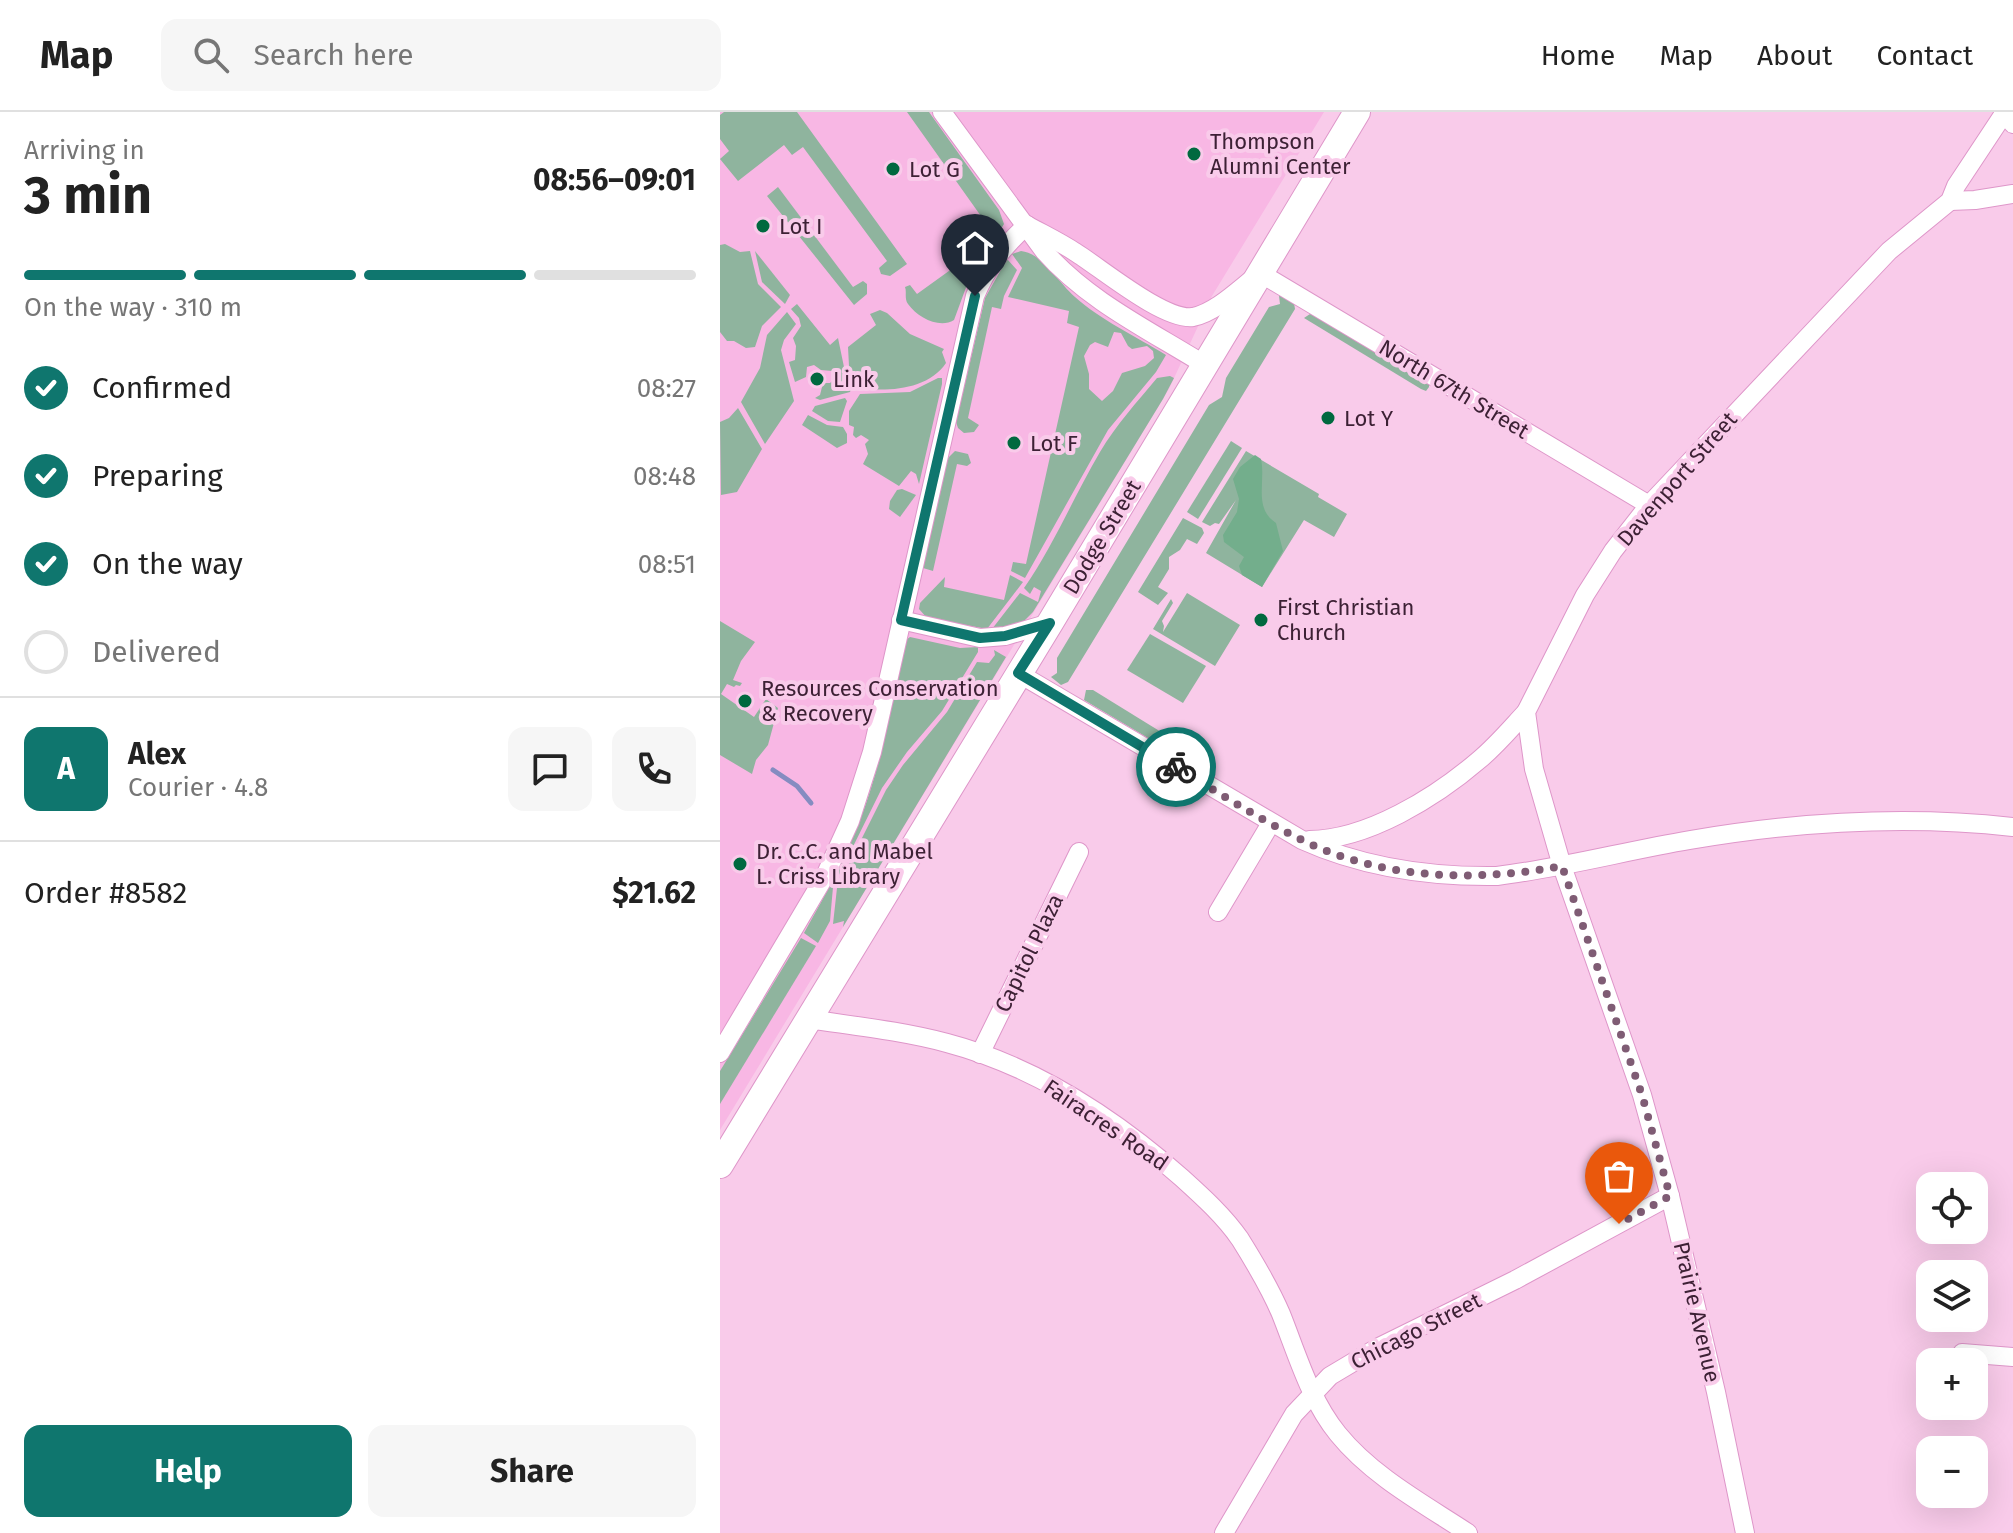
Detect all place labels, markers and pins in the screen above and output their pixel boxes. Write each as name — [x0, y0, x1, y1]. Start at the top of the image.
place label: Thompson Alumni Center — [1210, 128, 1351, 180]
marker: Thompson Alumni Center — [1185, 145, 1203, 163]
place label: Lot G — [909, 156, 960, 183]
marker: Lot G — [884, 160, 902, 178]
place label: Lot I — [779, 213, 823, 240]
pin — [941, 214, 1009, 296]
marker: Lot I — [754, 217, 772, 235]
place label: Link — [833, 366, 875, 393]
marker: Link — [808, 370, 826, 388]
place label: Lot Y — [1344, 405, 1393, 432]
marker: Lot Y — [1319, 409, 1337, 427]
place label: Lot F — [1030, 430, 1078, 457]
marker: Lot F — [1005, 434, 1023, 452]
place label: First Christian Church — [1277, 594, 1414, 646]
marker: First Christian Church — [1252, 611, 1270, 629]
place label: Resources Conservation & Recovery — [761, 675, 999, 727]
marker: Resources Conservation & Recovery — [736, 692, 754, 710]
place label: Dr. C.C. and Mabel L. Criss Library — [756, 838, 933, 890]
marker: Dr. C.C. and Mabel L. Criss Library — [731, 855, 749, 873]
pin — [1585, 1142, 1653, 1224]

